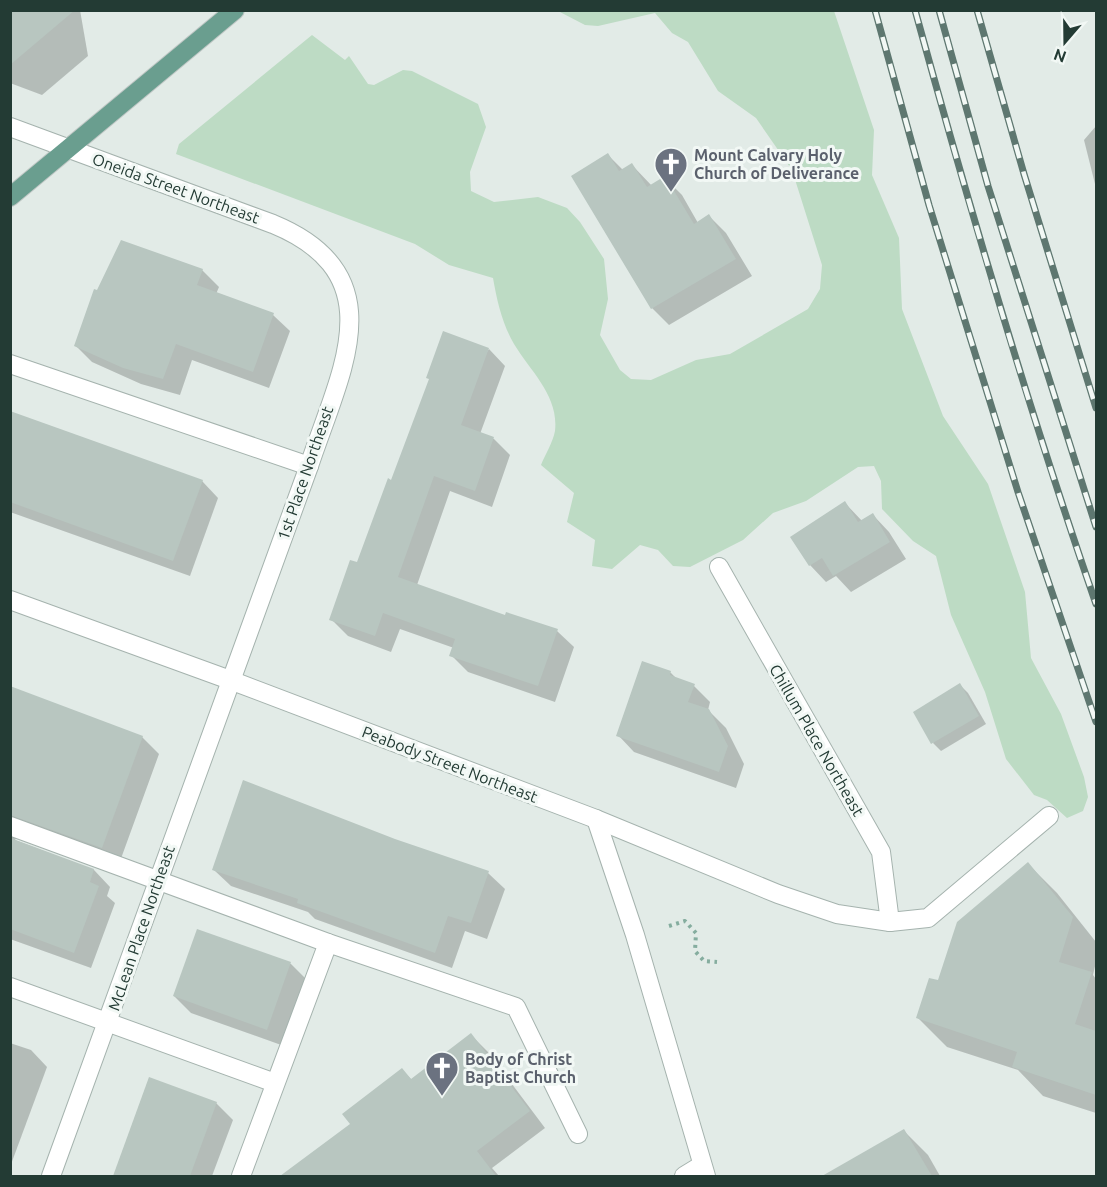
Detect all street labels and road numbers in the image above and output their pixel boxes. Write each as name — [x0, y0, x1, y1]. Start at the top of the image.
street label: Oneida Street Northeast — [90, 149, 263, 227]
street label: 1st Place Northeast — [274, 403, 337, 542]
street label: Chillum Place Northeast — [766, 661, 868, 820]
street label: Peabody Street Northeast — [360, 722, 541, 806]
street label: McLean Place Northeast — [104, 842, 178, 1013]

